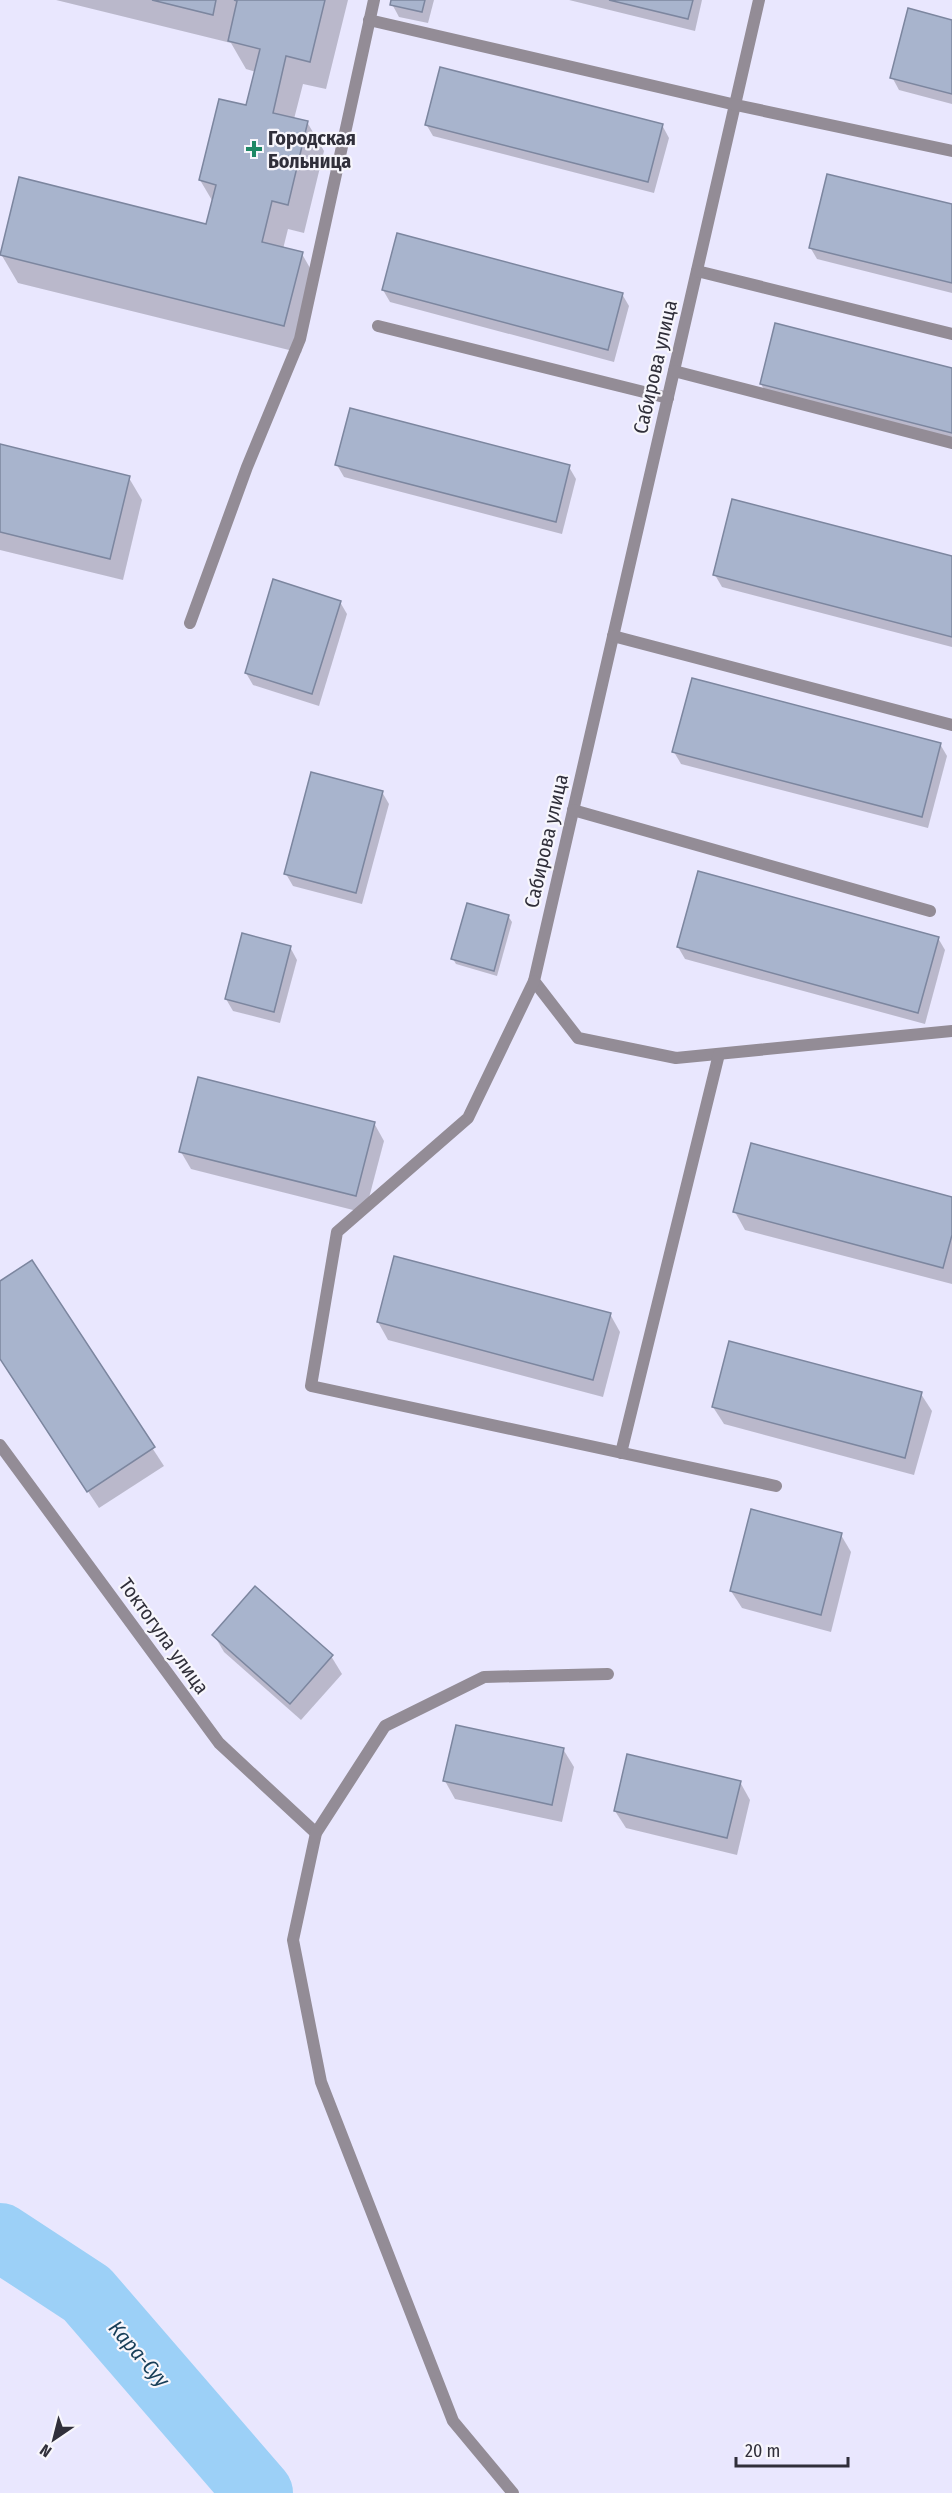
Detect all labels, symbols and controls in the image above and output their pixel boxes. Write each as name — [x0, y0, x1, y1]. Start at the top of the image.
place label: Городская Больница — [268, 126, 356, 173]
marker: Городская Больница — [245, 140, 263, 158]
street label: Сабирова улица — [628, 298, 682, 436]
street label: Сабирова улица — [519, 772, 573, 910]
street label: Токтогула улица — [114, 1573, 214, 1699]
water label: Кара-Суу — [103, 2315, 175, 2393]
north arrow — [24, 2409, 84, 2469]
scale bar — [736, 2430, 848, 2468]
text: N — [36, 2440, 55, 2461]
text: 20 m — [745, 2440, 780, 2462]

